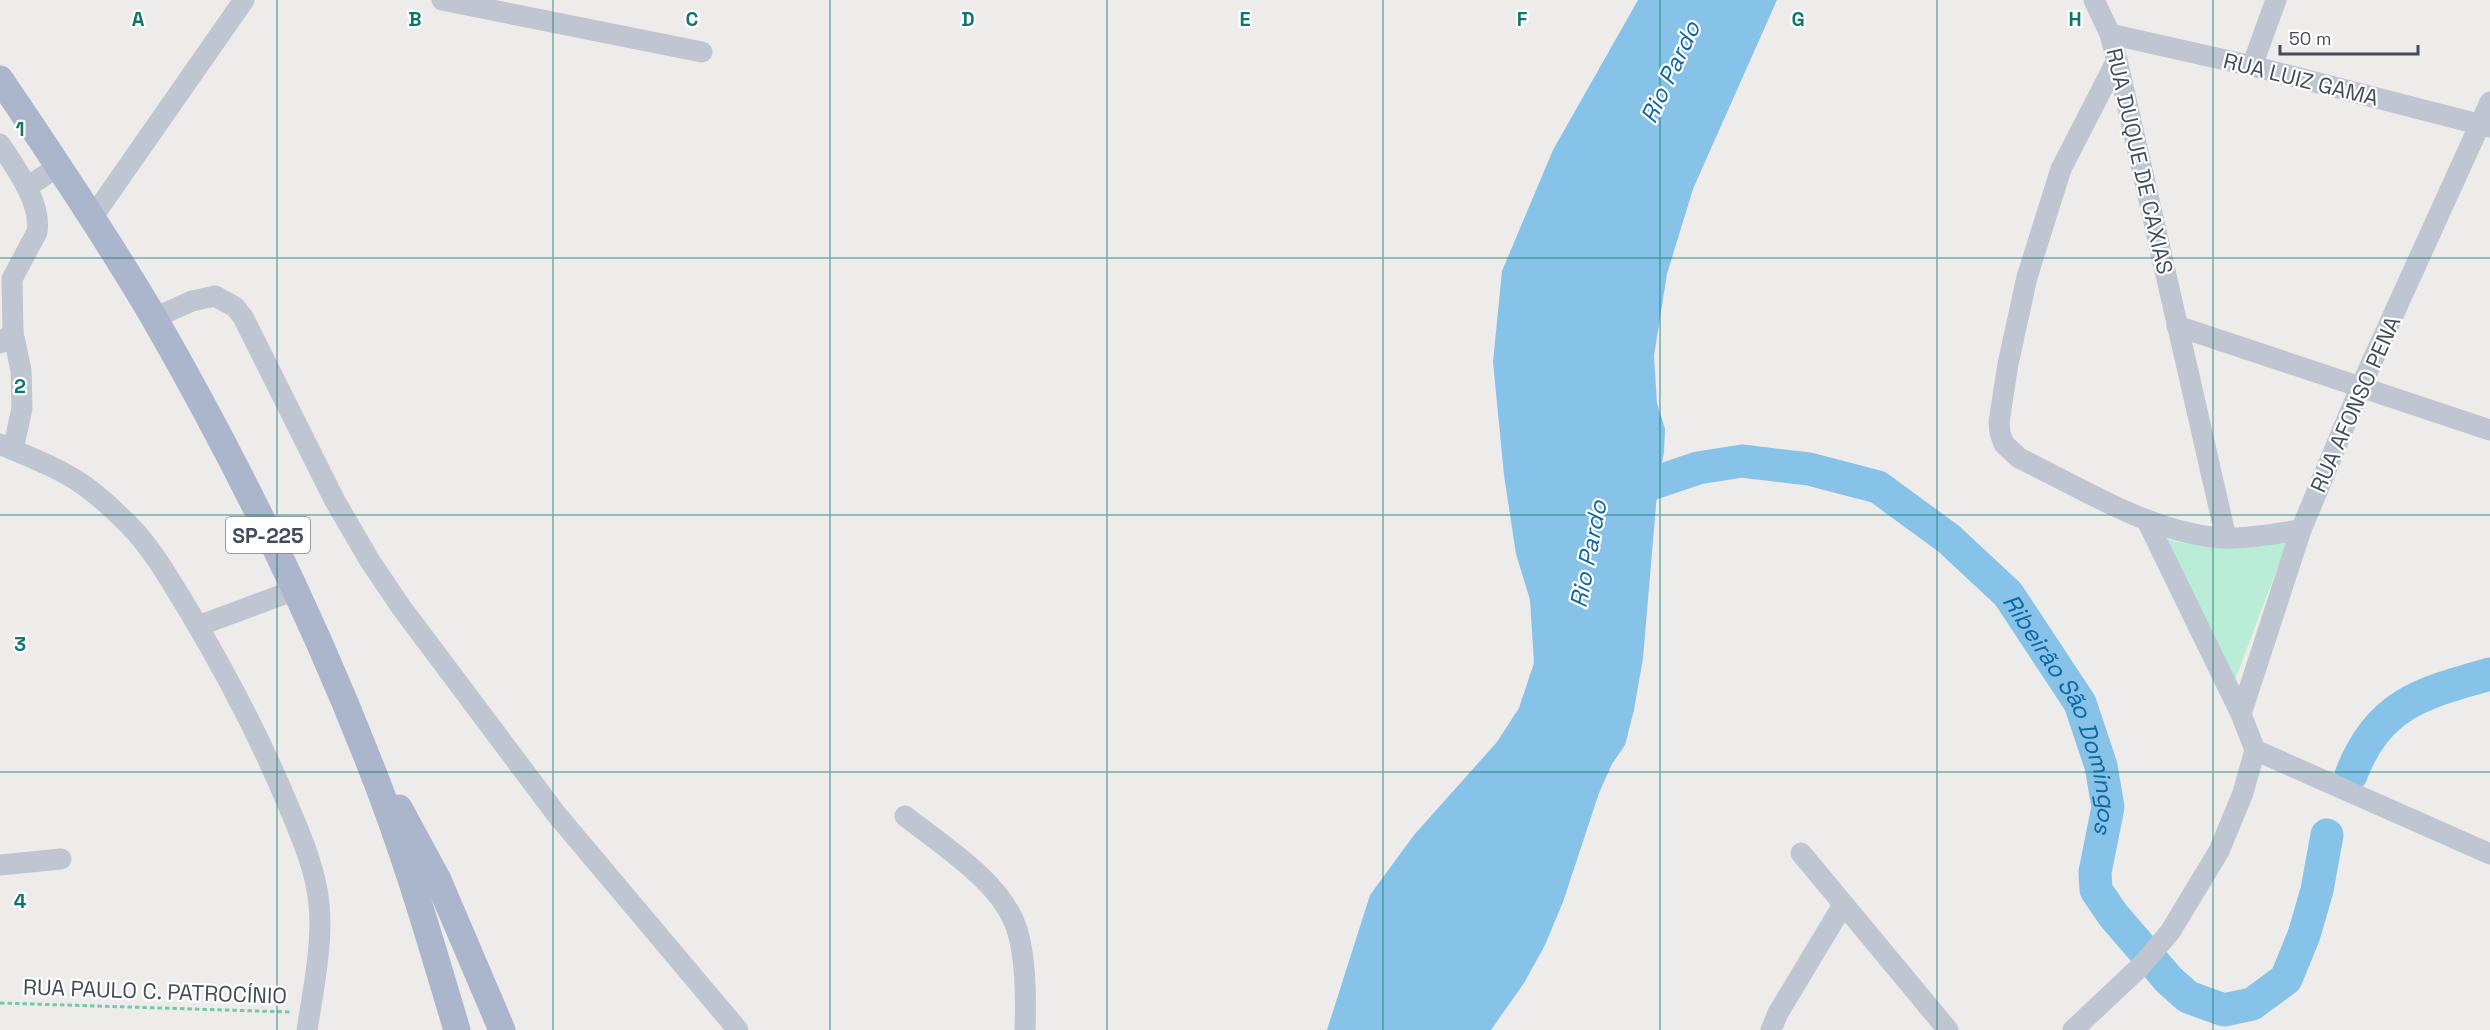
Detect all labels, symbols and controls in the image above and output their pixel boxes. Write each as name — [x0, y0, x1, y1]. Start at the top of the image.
text: A — [132, 6, 145, 32]
text: B — [408, 6, 422, 32]
text: C — [686, 6, 699, 32]
text: D — [961, 6, 975, 32]
text: E — [1239, 6, 1251, 32]
text: F — [1517, 6, 1528, 32]
text: G — [1791, 6, 1805, 32]
text: H — [2068, 6, 2082, 32]
water label: Rio Pardo — [1633, 15, 1708, 128]
scale bar — [2280, 18, 2418, 56]
text: 50 m — [2289, 27, 2331, 50]
street label: RUA DUQUE DE CAXIAS — [2100, 45, 2180, 277]
street label: RUA LUIZ GAMA — [2221, 46, 2382, 112]
text: 1 — [15, 116, 25, 142]
street label: RUA AFONSO PENA — [2304, 311, 2406, 496]
text: 2 — [14, 373, 26, 399]
water label: Rio Pardo — [1562, 496, 1614, 610]
road number: SP-225 — [226, 517, 310, 553]
water label: Ribeirão São Domingos — [1996, 587, 2124, 839]
text: 3 — [14, 631, 26, 657]
text: 4 — [14, 888, 27, 914]
street label: RUA PAULO C. PATROCÍNIO — [23, 972, 287, 1010]

